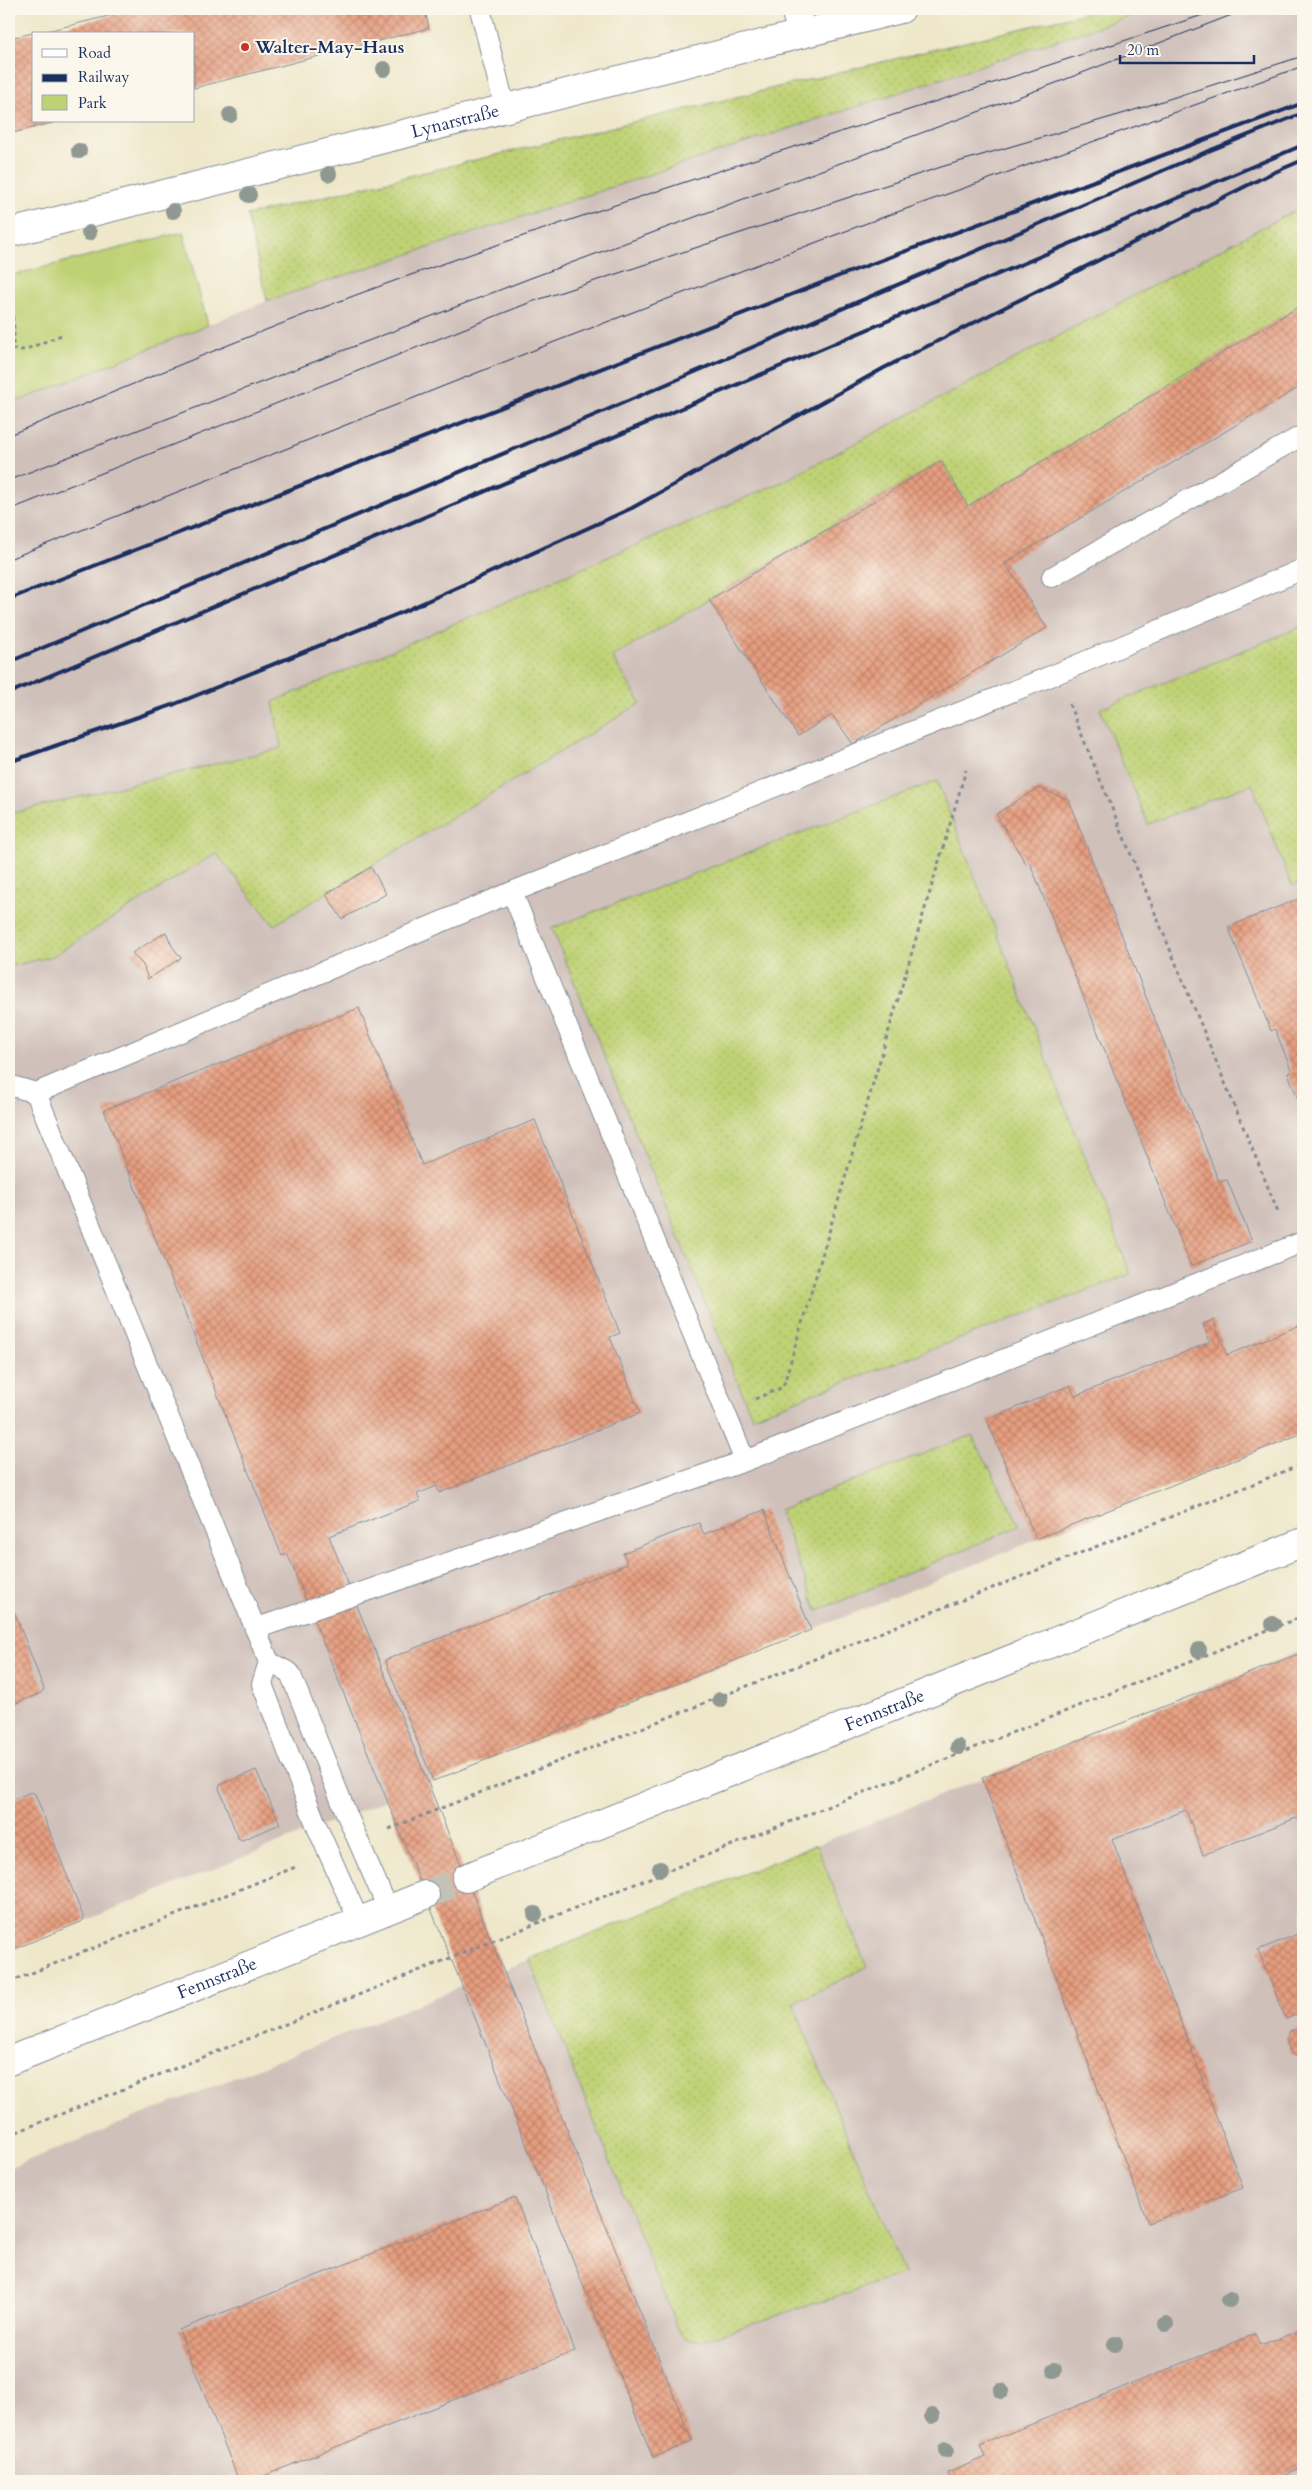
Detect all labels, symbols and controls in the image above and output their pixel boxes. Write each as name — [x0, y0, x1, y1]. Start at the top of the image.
legend — [32, 32, 195, 122]
scale bar — [1120, 32, 1253, 64]
place label: Walter-May-Haus — [254, 35, 405, 60]
text: 20 m — [1127, 40, 1159, 60]
marker: Walter-May-Haus — [239, 41, 251, 53]
text: Road — [78, 43, 111, 63]
text: Railway — [78, 67, 129, 87]
text: Park — [78, 93, 107, 113]
street label: Lynarstraße — [408, 98, 502, 144]
street label: Fennstraße — [841, 1683, 928, 1737]
street label: Fennstraße — [173, 1951, 261, 2005]

